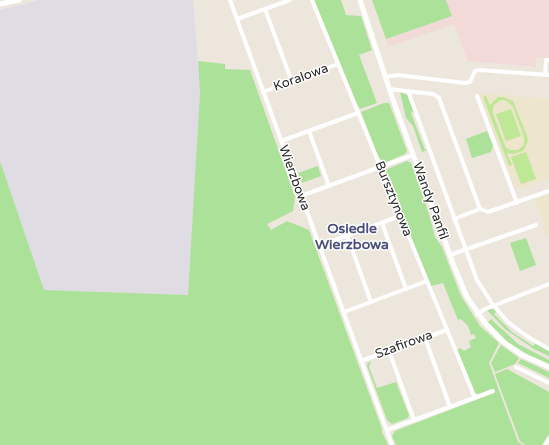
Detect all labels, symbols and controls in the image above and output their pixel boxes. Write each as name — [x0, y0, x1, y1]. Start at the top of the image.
street label: Koralowa — [271, 61, 331, 95]
street label: Wierzbowa — [275, 143, 313, 213]
street label: Bursztynowa — [371, 159, 415, 239]
street label: Wandy Panfil — [409, 160, 451, 242]
district label: Osiedle Wierzbowa — [315, 221, 389, 254]
street label: Szafirowa — [373, 327, 435, 363]

